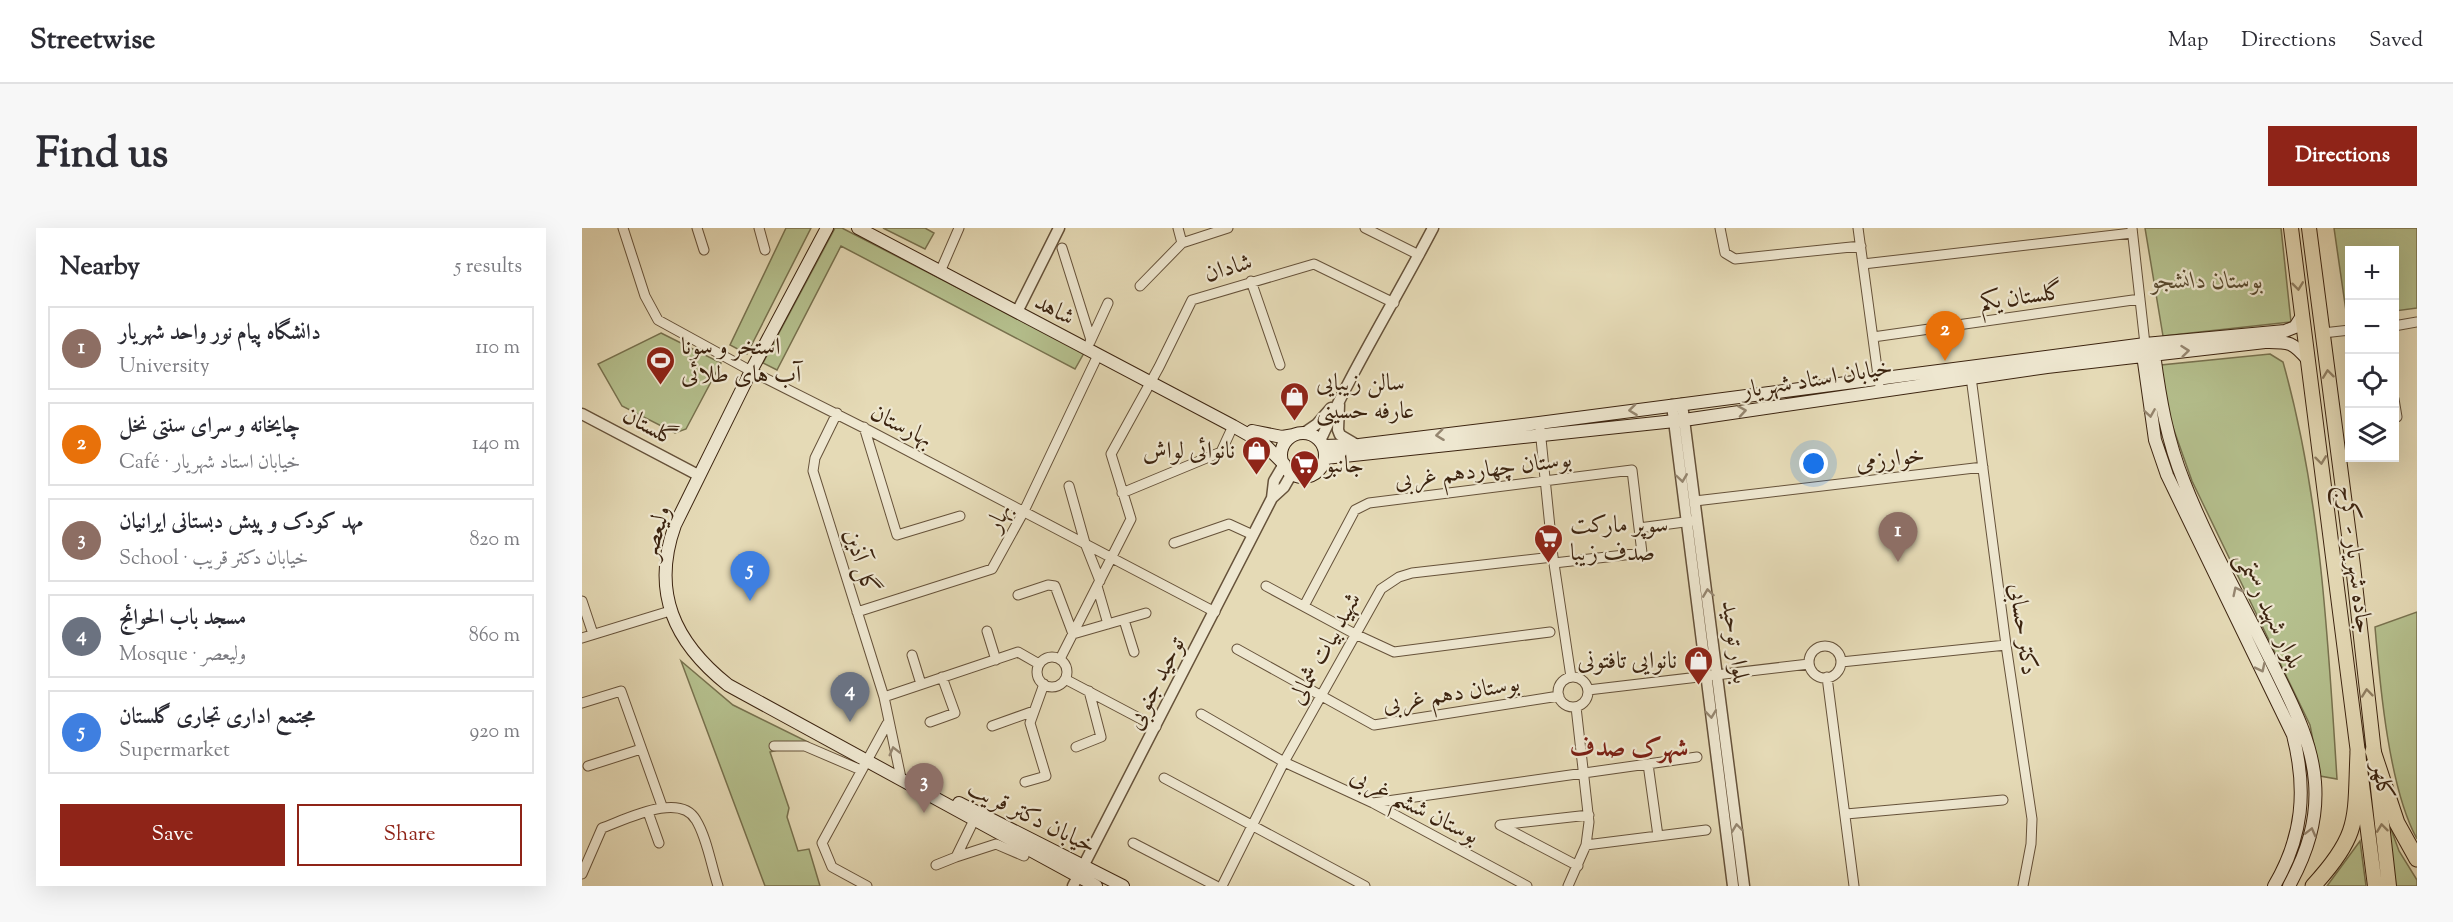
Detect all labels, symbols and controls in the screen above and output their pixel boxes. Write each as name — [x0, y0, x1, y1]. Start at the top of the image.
text: Streetwise — [30, 21, 155, 61]
text: Map — [2168, 26, 2208, 56]
text: Directions — [2241, 26, 2336, 56]
text: Saved — [2369, 26, 2423, 56]
text: Find us — [36, 126, 168, 186]
button: Directions — [2268, 126, 2417, 186]
street label: شادان — [1200, 246, 1257, 292]
map controls — [2345, 246, 2399, 462]
button: + — [2345, 246, 2399, 300]
text: Nearby — [60, 249, 140, 286]
text: 5 results — [455, 253, 522, 282]
park label: بوستان دانشجو — [2150, 265, 2264, 299]
street label: گلستان یکم — [1977, 275, 2066, 324]
one-way arrow — [2292, 281, 2304, 291]
street label: شاهد — [1028, 286, 1080, 335]
button: − — [2345, 300, 2399, 354]
pin: 2 — [1926, 312, 1964, 361]
text: دانشگاه پیام نور واحد شهریار — [119, 318, 321, 350]
place label: استخر و سونا آب های طلائی — [681, 331, 804, 393]
text: 1 — [78, 334, 85, 363]
text: 110 m — [475, 334, 520, 363]
sports icon: استخر و سونا آب های طلائی — [644, 344, 676, 386]
one-way arrow — [2181, 345, 2190, 358]
street label: خیابان استاد شهریار — [1738, 351, 1895, 409]
text: University — [119, 353, 210, 382]
button: locate — [2345, 354, 2399, 408]
place label: سالن زیبایی عارفه حسینی — [1316, 367, 1414, 429]
one-way arrow — [2322, 370, 2335, 379]
shop icon: سالن زیبایی عارفه حسینی — [1279, 380, 1311, 422]
street label: بهارستان — [864, 397, 938, 457]
street label: گلستان — [616, 399, 682, 456]
one-way arrow — [1629, 404, 1638, 416]
one-way arrow — [1738, 405, 1747, 417]
button: layers — [2345, 408, 2399, 462]
one-way arrow — [2144, 409, 2156, 418]
text: چایخانه و سرای سنتی نخل — [119, 411, 300, 443]
one-way arrow — [1435, 428, 1444, 441]
text: 2 — [77, 430, 86, 459]
text: 140 m — [472, 430, 520, 459]
shop icon: نانوائی لواش — [1240, 434, 1272, 476]
place label: نانوائی لواش — [1143, 435, 1235, 469]
street label: خوارزمی — [1854, 439, 1927, 481]
street label: بوستان چهاردهم غربی — [1393, 443, 1574, 502]
supermarket icon: جانبو — [1288, 448, 1320, 490]
text: Café · خیابان استاد شهریار — [119, 449, 300, 478]
place label: جانبو — [1323, 449, 1364, 483]
your location — [1799, 449, 1828, 478]
one-way arrow — [2314, 455, 2326, 464]
one-way arrow — [1675, 474, 1687, 483]
street label: جاده شهریار - کرج — [2326, 483, 2380, 636]
street label: بهار — [977, 498, 1021, 540]
street label: ولیعصر — [632, 502, 681, 566]
text: مهد کودک و پیش دبستانی ایرانیان — [119, 507, 363, 539]
place label: سوپر مارکت صدف زیبا — [1570, 509, 1668, 571]
pin: 1 — [1878, 512, 1918, 562]
supermarket icon: سوپر مارکت صدف زیبا — [1533, 522, 1565, 564]
street label: گل آذین — [834, 525, 886, 598]
text: 3 — [77, 526, 86, 555]
text: 820 m — [469, 526, 520, 555]
text: School · خیابان دکتر قریب — [119, 545, 308, 574]
street label: بلوار شهید رستمی — [2225, 547, 2311, 675]
pin: 5 — [730, 552, 770, 601]
street label: دکتر حسابی — [1999, 581, 2045, 678]
street label: شهید بیات شمالی — [1281, 587, 1371, 711]
one-way arrow — [2232, 587, 2244, 598]
one-way arrow — [1702, 588, 1714, 597]
street label: بلوار توحید — [1711, 598, 1757, 686]
text: مسجد باب الحوائج — [119, 603, 246, 635]
text: 4 — [76, 622, 87, 651]
text: 860 m — [469, 622, 520, 651]
street label: توحید جنوبی — [1119, 631, 1195, 736]
text: Mosque · ولیعصر — [119, 641, 246, 670]
shop icon: نانوایی تافتونی — [1682, 644, 1714, 686]
place label: نانوایی تافتونی — [1577, 645, 1677, 679]
one-way arrow — [2254, 662, 2266, 673]
street label: بوستان دهم غربی — [1380, 667, 1523, 726]
pin: 4 — [830, 672, 870, 722]
one-way arrow — [2361, 689, 2373, 698]
text: مجتمع اداری تجاری گلستان — [119, 702, 315, 734]
one-way arrow — [1704, 709, 1716, 718]
text: 5 — [78, 718, 85, 747]
text: 920 m — [470, 718, 520, 747]
district label: شهرک صدف — [1570, 731, 1688, 768]
text: Supermarket — [119, 737, 230, 766]
one-way arrow — [888, 746, 901, 756]
street label: کلهر — [2363, 758, 2401, 801]
street label: بوستان ششم غربی — [1341, 760, 1484, 858]
pin: 3 — [904, 764, 944, 813]
street label: خیابان دکتر قریب — [961, 772, 1101, 864]
button: Save — [60, 804, 285, 866]
button: Share — [297, 804, 522, 866]
one-way arrow — [1732, 823, 1744, 832]
one-way arrow — [2377, 823, 2389, 833]
one-way arrow — [2304, 827, 2317, 837]

